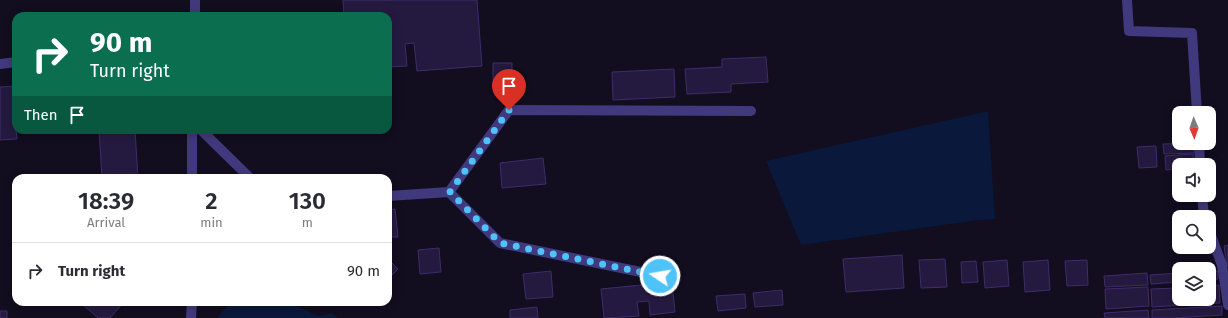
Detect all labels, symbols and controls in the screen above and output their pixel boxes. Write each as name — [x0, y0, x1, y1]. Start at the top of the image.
text: 90 m — [90, 26, 152, 59]
icon: right — [24, 28, 76, 80]
text: Turn right — [90, 60, 170, 82]
pin — [492, 69, 526, 110]
icon: arrive — [498, 75, 520, 97]
icon: arrive — [66, 104, 88, 126]
text: Then — [24, 106, 58, 124]
north arrow — [1172, 106, 1216, 150]
map controls — [1172, 106, 1216, 306]
button: sound — [1172, 158, 1216, 202]
text: 18:39 — [78, 187, 134, 215]
text: 2 — [205, 187, 218, 215]
text: 130 — [289, 187, 326, 215]
button: search — [1172, 210, 1216, 254]
text: Arrival — [87, 215, 125, 230]
text: min — [200, 215, 223, 230]
text: m — [302, 215, 313, 230]
position arrow — [639, 255, 681, 297]
icon: right — [24, 260, 46, 282]
text: Turn right — [58, 262, 125, 280]
text: 90 m — [347, 262, 380, 280]
button: layers — [1172, 262, 1216, 306]

